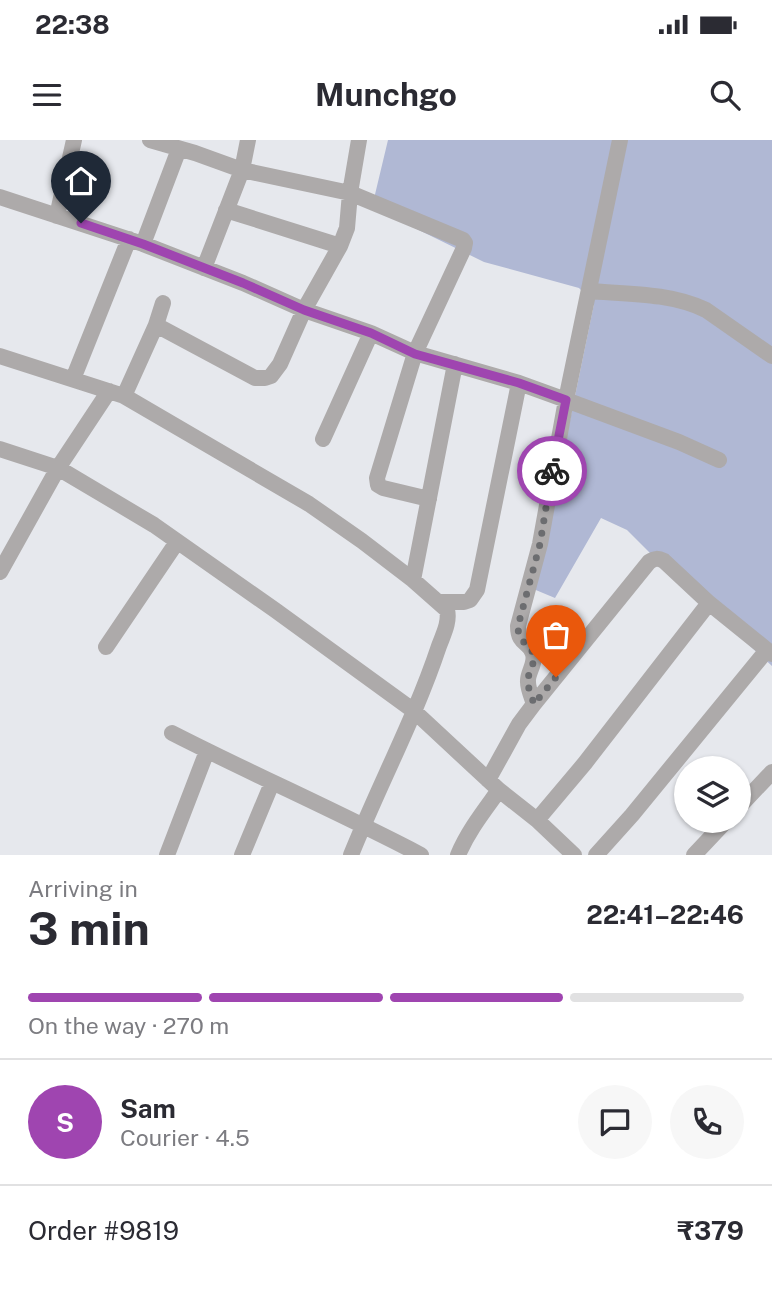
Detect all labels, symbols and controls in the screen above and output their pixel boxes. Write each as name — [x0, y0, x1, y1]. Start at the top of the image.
text: 22:38 — [35, 9, 110, 40]
icon: menu — [28, 76, 66, 114]
text: Munchgo — [315, 76, 457, 113]
icon: search — [706, 76, 744, 114]
pin — [51, 151, 111, 223]
icon: home — [62, 162, 100, 200]
courier — [517, 436, 587, 506]
icon: bike — [533, 452, 571, 490]
pin — [526, 605, 586, 677]
icon: bag — [537, 616, 575, 654]
map controls — [674, 756, 751, 833]
button: layers — [674, 756, 751, 833]
text: Arriving in — [28, 875, 138, 902]
text: 22:41–22:46 — [586, 899, 744, 930]
text: 3 min — [28, 901, 150, 955]
text: On the way · 270 m — [28, 1012, 229, 1039]
button: chat — [578, 1085, 652, 1159]
button: phone — [670, 1085, 744, 1159]
text: Sam — [120, 1093, 176, 1124]
text: S — [56, 1107, 74, 1138]
text: Courier · 4.5 — [120, 1124, 250, 1151]
text: Order #9819 — [28, 1215, 179, 1246]
text: ₹379 — [677, 1215, 744, 1246]

